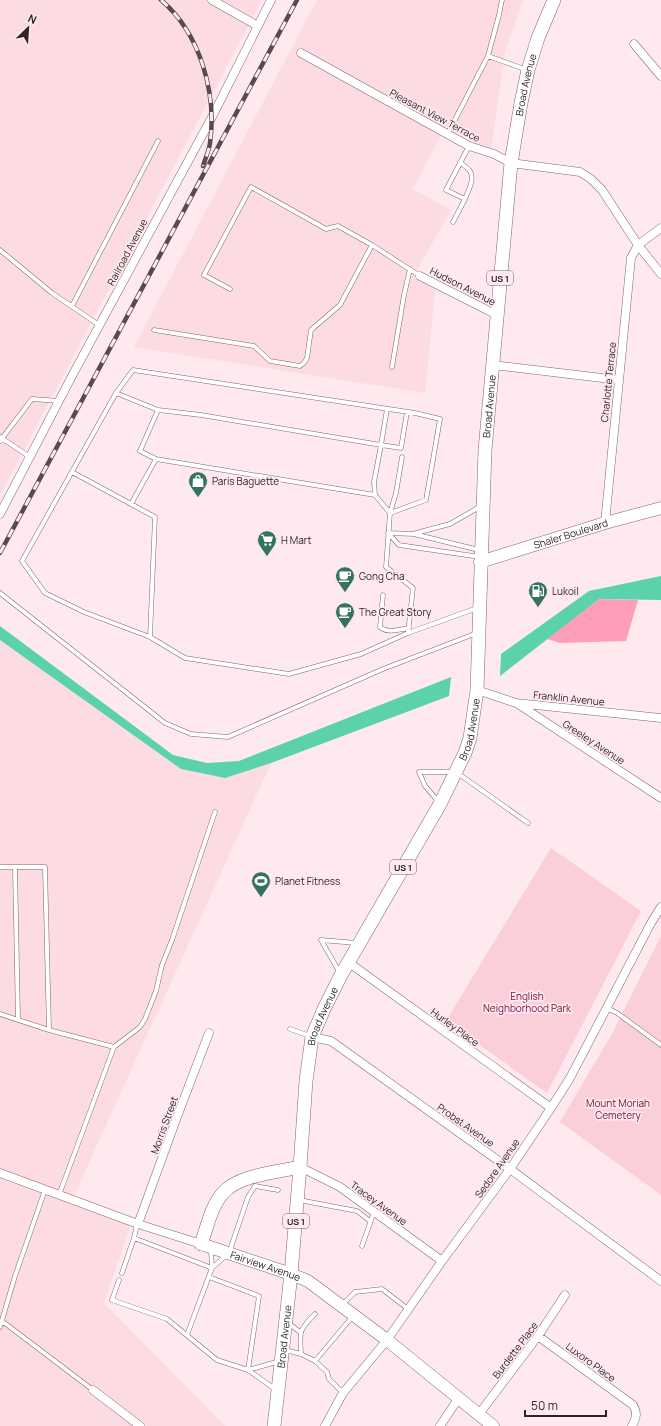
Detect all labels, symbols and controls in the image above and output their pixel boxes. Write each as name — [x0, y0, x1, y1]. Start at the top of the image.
north arrow — [8, 8, 48, 48]
text: N — [26, 10, 39, 27]
street label: Broad Avenue — [512, 52, 540, 117]
street label: Pleasant View Terrace — [387, 85, 483, 145]
street label: Railroad Avenue — [104, 216, 151, 288]
street label: Hudson Avenue — [428, 263, 498, 309]
road number: US 1 — [487, 271, 513, 285]
street label: Charlotte Terrace — [597, 341, 619, 423]
street label: Broad Avenue — [479, 374, 499, 439]
shop icon: Paris Baguette — [187, 470, 209, 498]
place label: Paris Baguette — [212, 474, 279, 488]
street label: Shaler Boulevard — [532, 515, 610, 552]
supermarket icon: H Mart — [256, 529, 278, 557]
place label: H Mart — [281, 533, 311, 547]
cafe icon: Gong Cha — [334, 565, 356, 593]
place label: Gong Cha — [359, 569, 404, 583]
fuel station icon: Lukoil — [527, 580, 549, 608]
place label: Lukoil — [552, 584, 579, 598]
cafe icon: The Great Story — [334, 601, 356, 629]
place label: The Great Story — [359, 605, 432, 619]
street label: Franklin Avenue — [533, 687, 606, 709]
street label: Broad Avenue — [455, 697, 483, 763]
street label: Greeley Avenue — [560, 717, 628, 768]
road number: US 1 — [390, 860, 416, 874]
sports icon: Planet Fitness — [250, 870, 272, 898]
place label: Planet Fitness — [275, 874, 340, 888]
street label: Broad Avenue — [304, 984, 341, 1047]
park label: English Neighborhood Park — [483, 989, 572, 1015]
street label: Hurley Place — [428, 1005, 482, 1049]
street label: Morris Street — [147, 1094, 181, 1156]
park label: Mount Moriah Cemetery — [586, 1096, 650, 1122]
street label: Probst Avenue — [435, 1100, 498, 1150]
street label: Sedore Avenue — [471, 1135, 523, 1200]
street label: Tracey Avenue — [348, 1178, 410, 1228]
road number: US 1 — [283, 1214, 309, 1228]
street label: Fairview Avenue — [228, 1247, 303, 1284]
street label: Broad Avenue — [274, 1304, 294, 1369]
street label: Burdette Place — [489, 1319, 541, 1381]
street label: Luxoro Place — [563, 1339, 619, 1385]
scale bar — [525, 1392, 606, 1418]
text: 50 m — [531, 1397, 558, 1414]

